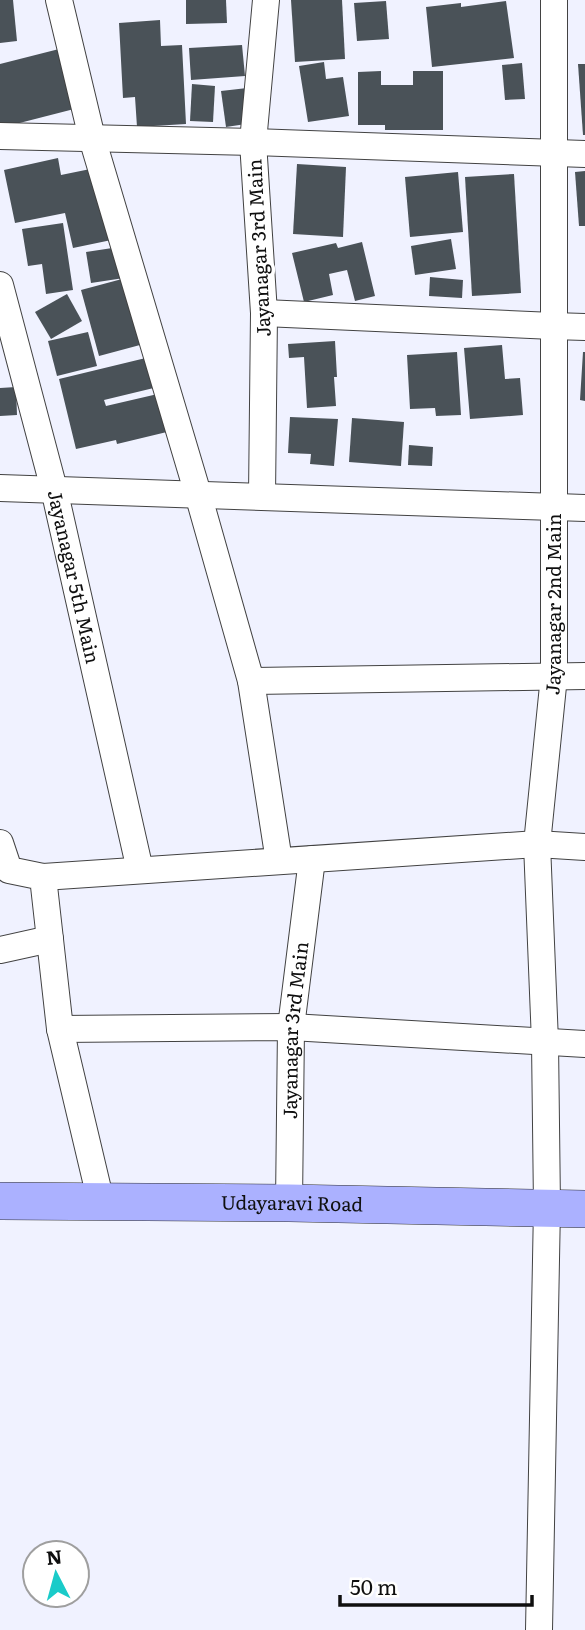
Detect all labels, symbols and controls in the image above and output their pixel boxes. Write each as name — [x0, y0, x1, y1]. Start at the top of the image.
street label: Jayanagar 3rd Main — [239, 158, 277, 338]
street label: Jayanagar 5th Main — [42, 487, 108, 666]
street label: Jayanagar 2nd Main — [537, 513, 567, 696]
street label: Jayanagar 3rd Main — [275, 940, 315, 1119]
street label: Udayaravi Road — [221, 1188, 364, 1218]
north arrow — [21, 1539, 91, 1609]
text: N — [45, 1541, 64, 1571]
scale bar — [340, 1564, 532, 1608]
text: 50 m — [350, 1570, 397, 1601]

